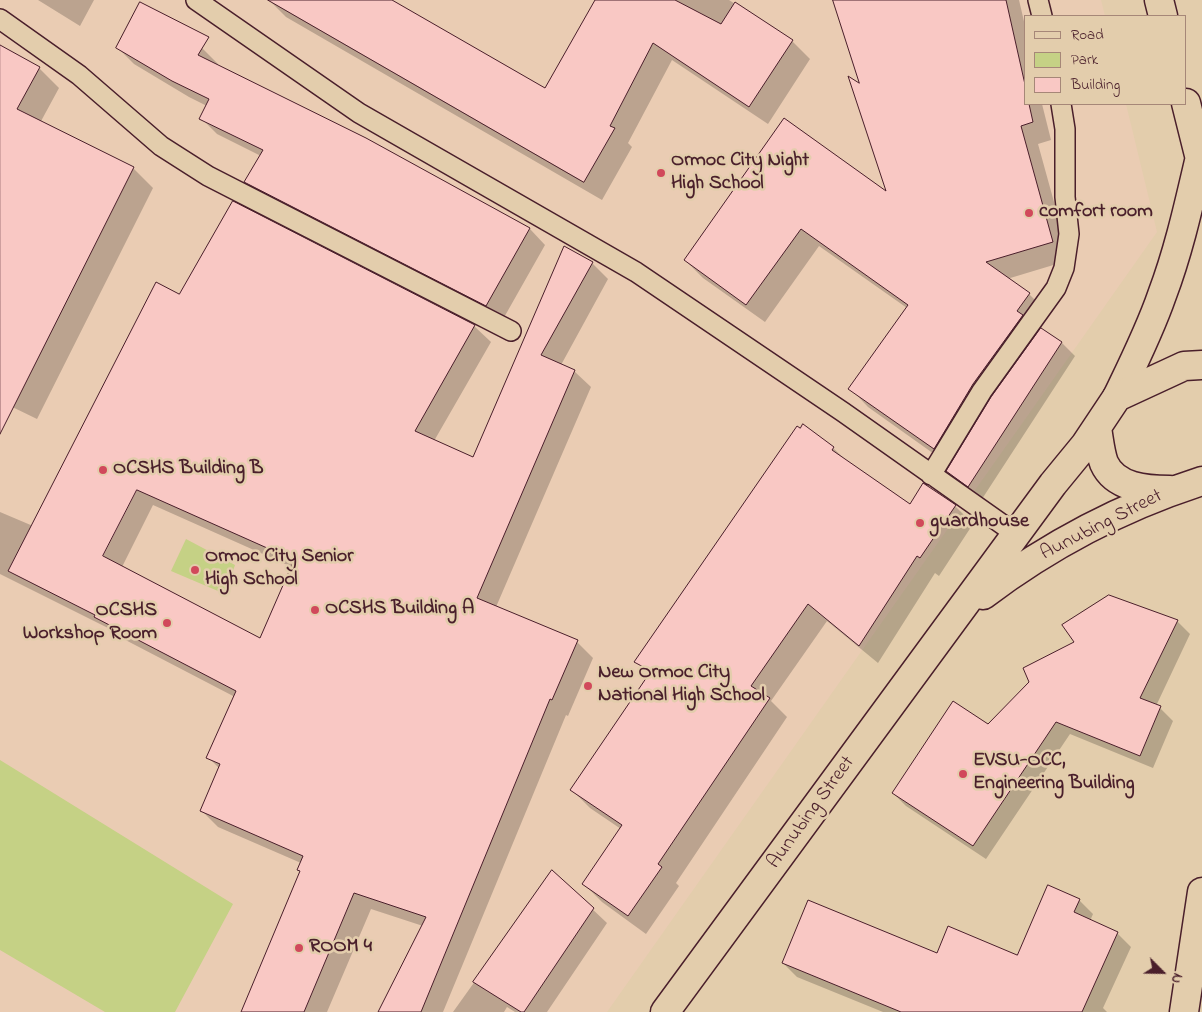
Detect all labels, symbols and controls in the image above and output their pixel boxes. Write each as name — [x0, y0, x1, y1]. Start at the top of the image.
legend — [1024, 15, 1187, 105]
text: Road — [1071, 24, 1104, 46]
text: Park — [1071, 49, 1098, 71]
text: Building — [1071, 74, 1120, 96]
place label: Ormoc City Night High School — [671, 150, 809, 197]
marker: Ormoc City Night High School — [655, 167, 667, 179]
place label: comfort room — [1039, 201, 1153, 225]
marker: comfort room — [1023, 207, 1035, 219]
place label: OCSHS Building B — [113, 458, 263, 482]
marker: OCSHS Building B — [97, 464, 109, 476]
street label: Aunubing Street — [1037, 485, 1167, 567]
place label: guardhouse — [930, 511, 1029, 535]
marker: guardhouse — [914, 517, 926, 529]
place label: Ormoc City Senior High School — [205, 546, 353, 593]
marker: Ormoc City Senior High School — [189, 564, 201, 576]
place label: OCSHS Building A — [325, 598, 474, 622]
place label: OCSHS Workshop Room — [23, 600, 157, 647]
marker: OCSHS Building A — [309, 604, 321, 616]
marker: OCSHS Workshop Room — [161, 617, 173, 629]
place label: New Ormoc City National High School — [598, 662, 765, 709]
marker: New Ormoc City National High School — [582, 680, 594, 692]
place label: EVSU-OCC, Engineering Building — [973, 750, 1135, 797]
street label: Aunubing Street — [763, 752, 861, 874]
marker: EVSU-OCC, Engineering Building — [957, 768, 969, 780]
place label: ROOM 4 — [309, 936, 372, 960]
marker: ROOM 4 — [293, 942, 305, 954]
north arrow — [1137, 947, 1187, 997]
text: N — [1165, 970, 1188, 987]

